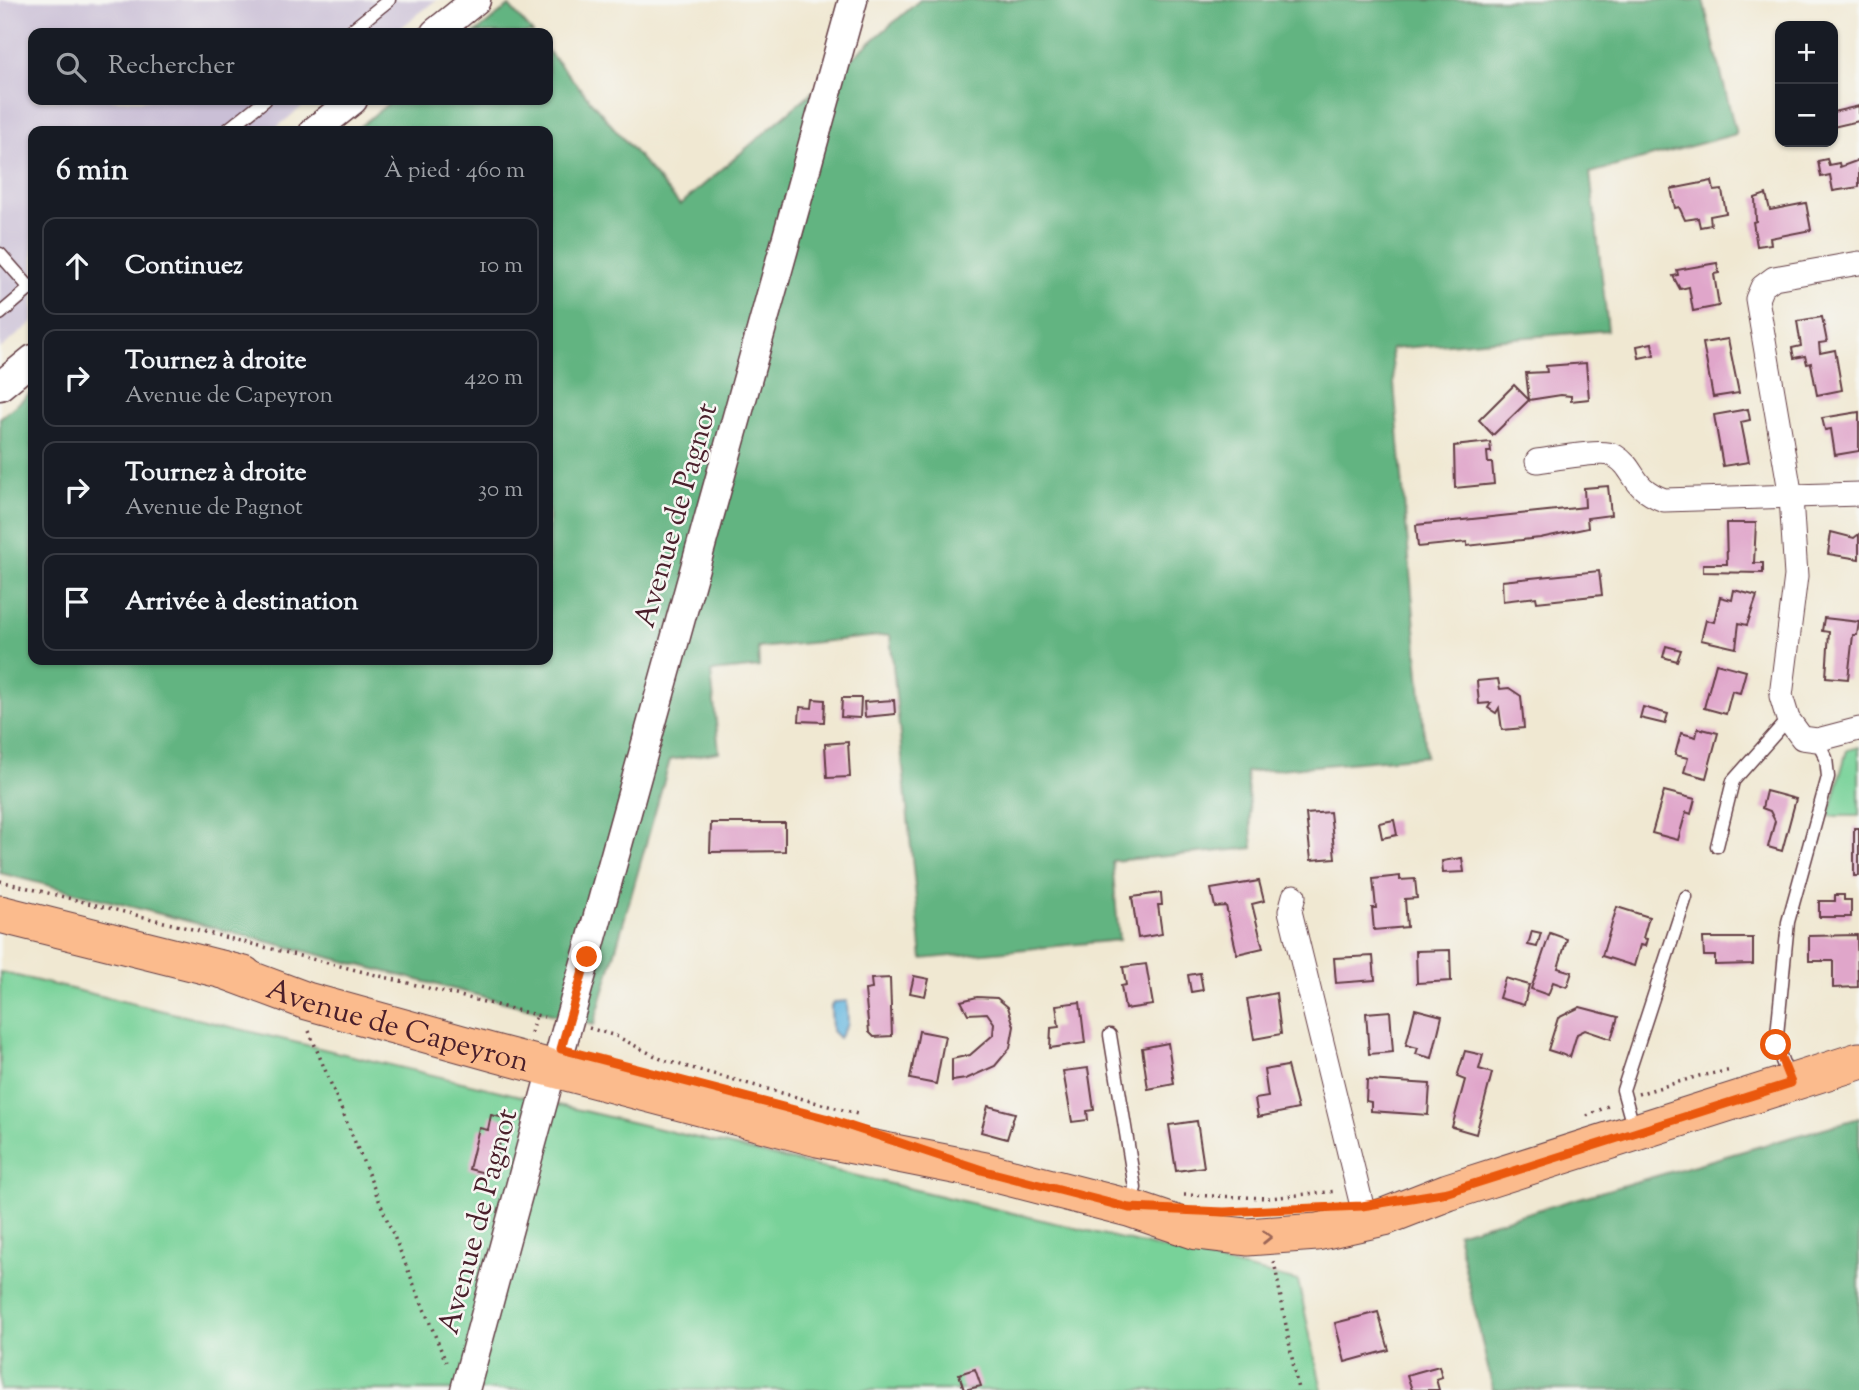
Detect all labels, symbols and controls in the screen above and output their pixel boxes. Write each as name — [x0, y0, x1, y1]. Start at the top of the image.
map controls — [1775, 21, 1838, 147]
button: + — [1775, 21, 1838, 84]
search box — [28, 28, 553, 105]
icon: search — [52, 48, 90, 86]
text: Rechercher — [108, 48, 235, 85]
button: − — [1775, 84, 1838, 147]
text: 6 min — [56, 150, 128, 193]
text: À pied · 460 m — [384, 155, 525, 188]
icon: ahead — [58, 247, 96, 285]
text: Continuez — [125, 248, 243, 285]
text: 10 m — [479, 250, 523, 283]
text: Tournez à droite — [125, 343, 307, 380]
icon: right — [58, 359, 96, 397]
text: 420 m — [465, 362, 523, 395]
text: Avenue de Capeyron — [125, 380, 333, 413]
street label: Avenue de Pagnot — [625, 398, 730, 633]
text: Tournez à droite — [125, 455, 307, 492]
icon: right — [58, 471, 96, 509]
text: 30 m — [478, 474, 523, 507]
text: Avenue de Pagnot — [125, 492, 303, 525]
icon: arrive — [58, 583, 96, 621]
text: Arrivée à destination — [125, 584, 358, 621]
route end — [571, 941, 602, 972]
street label: Avenue de Capeyron — [260, 969, 534, 1085]
route start — [1760, 1029, 1791, 1060]
street label: Avenue de Pagnot — [429, 1104, 530, 1339]
one-way arrow — [1261, 1229, 1272, 1244]

